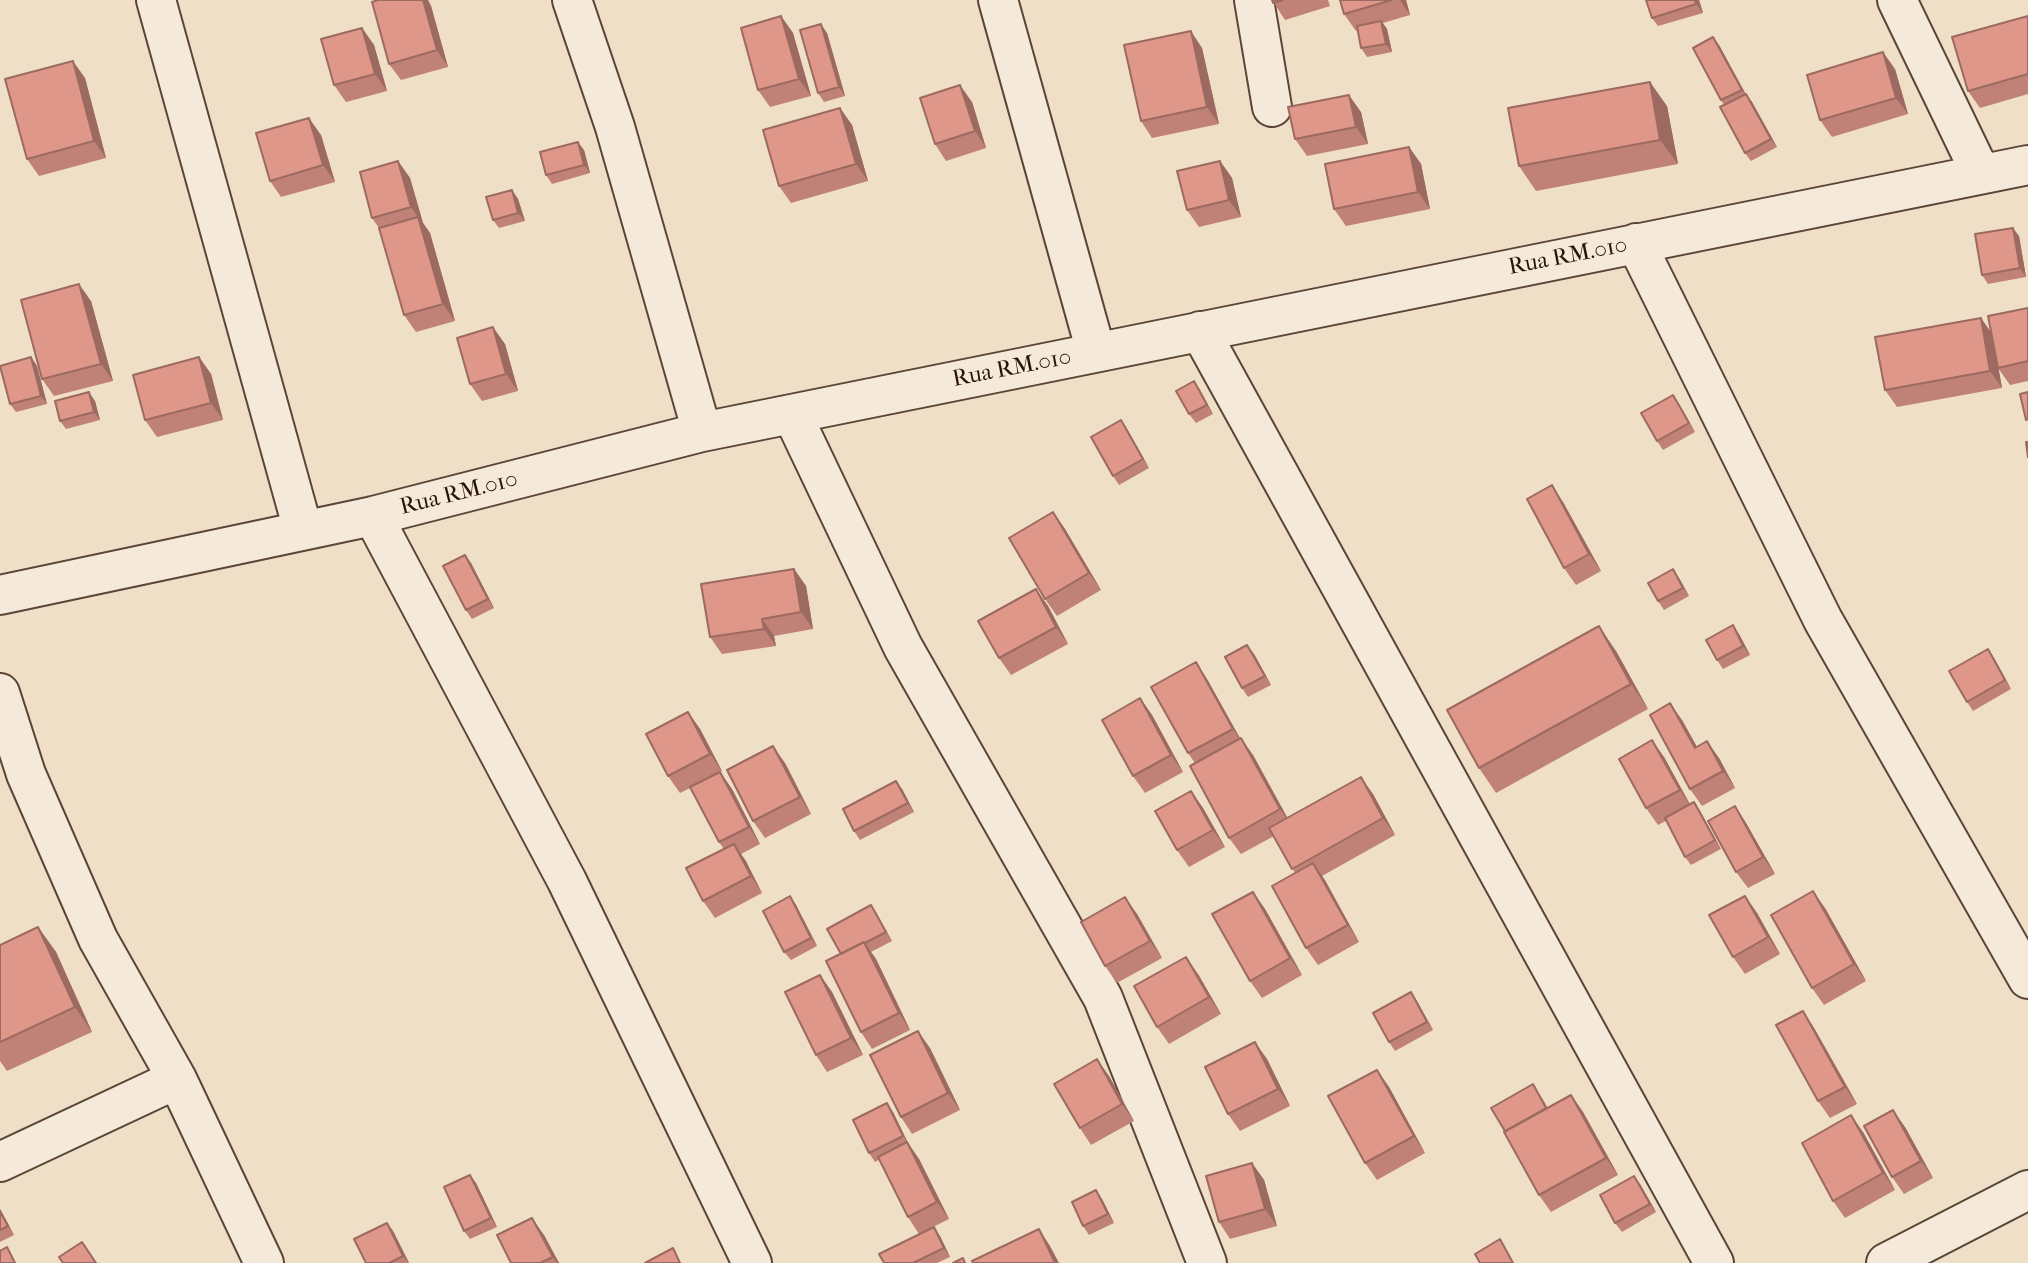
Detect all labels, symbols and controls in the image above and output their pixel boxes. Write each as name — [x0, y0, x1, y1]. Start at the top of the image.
street label: Rua RM.010 — [1506, 232, 1630, 282]
street label: Rua RM.010 — [950, 344, 1074, 394]
street label: Rua RM.010 — [397, 466, 521, 522]

